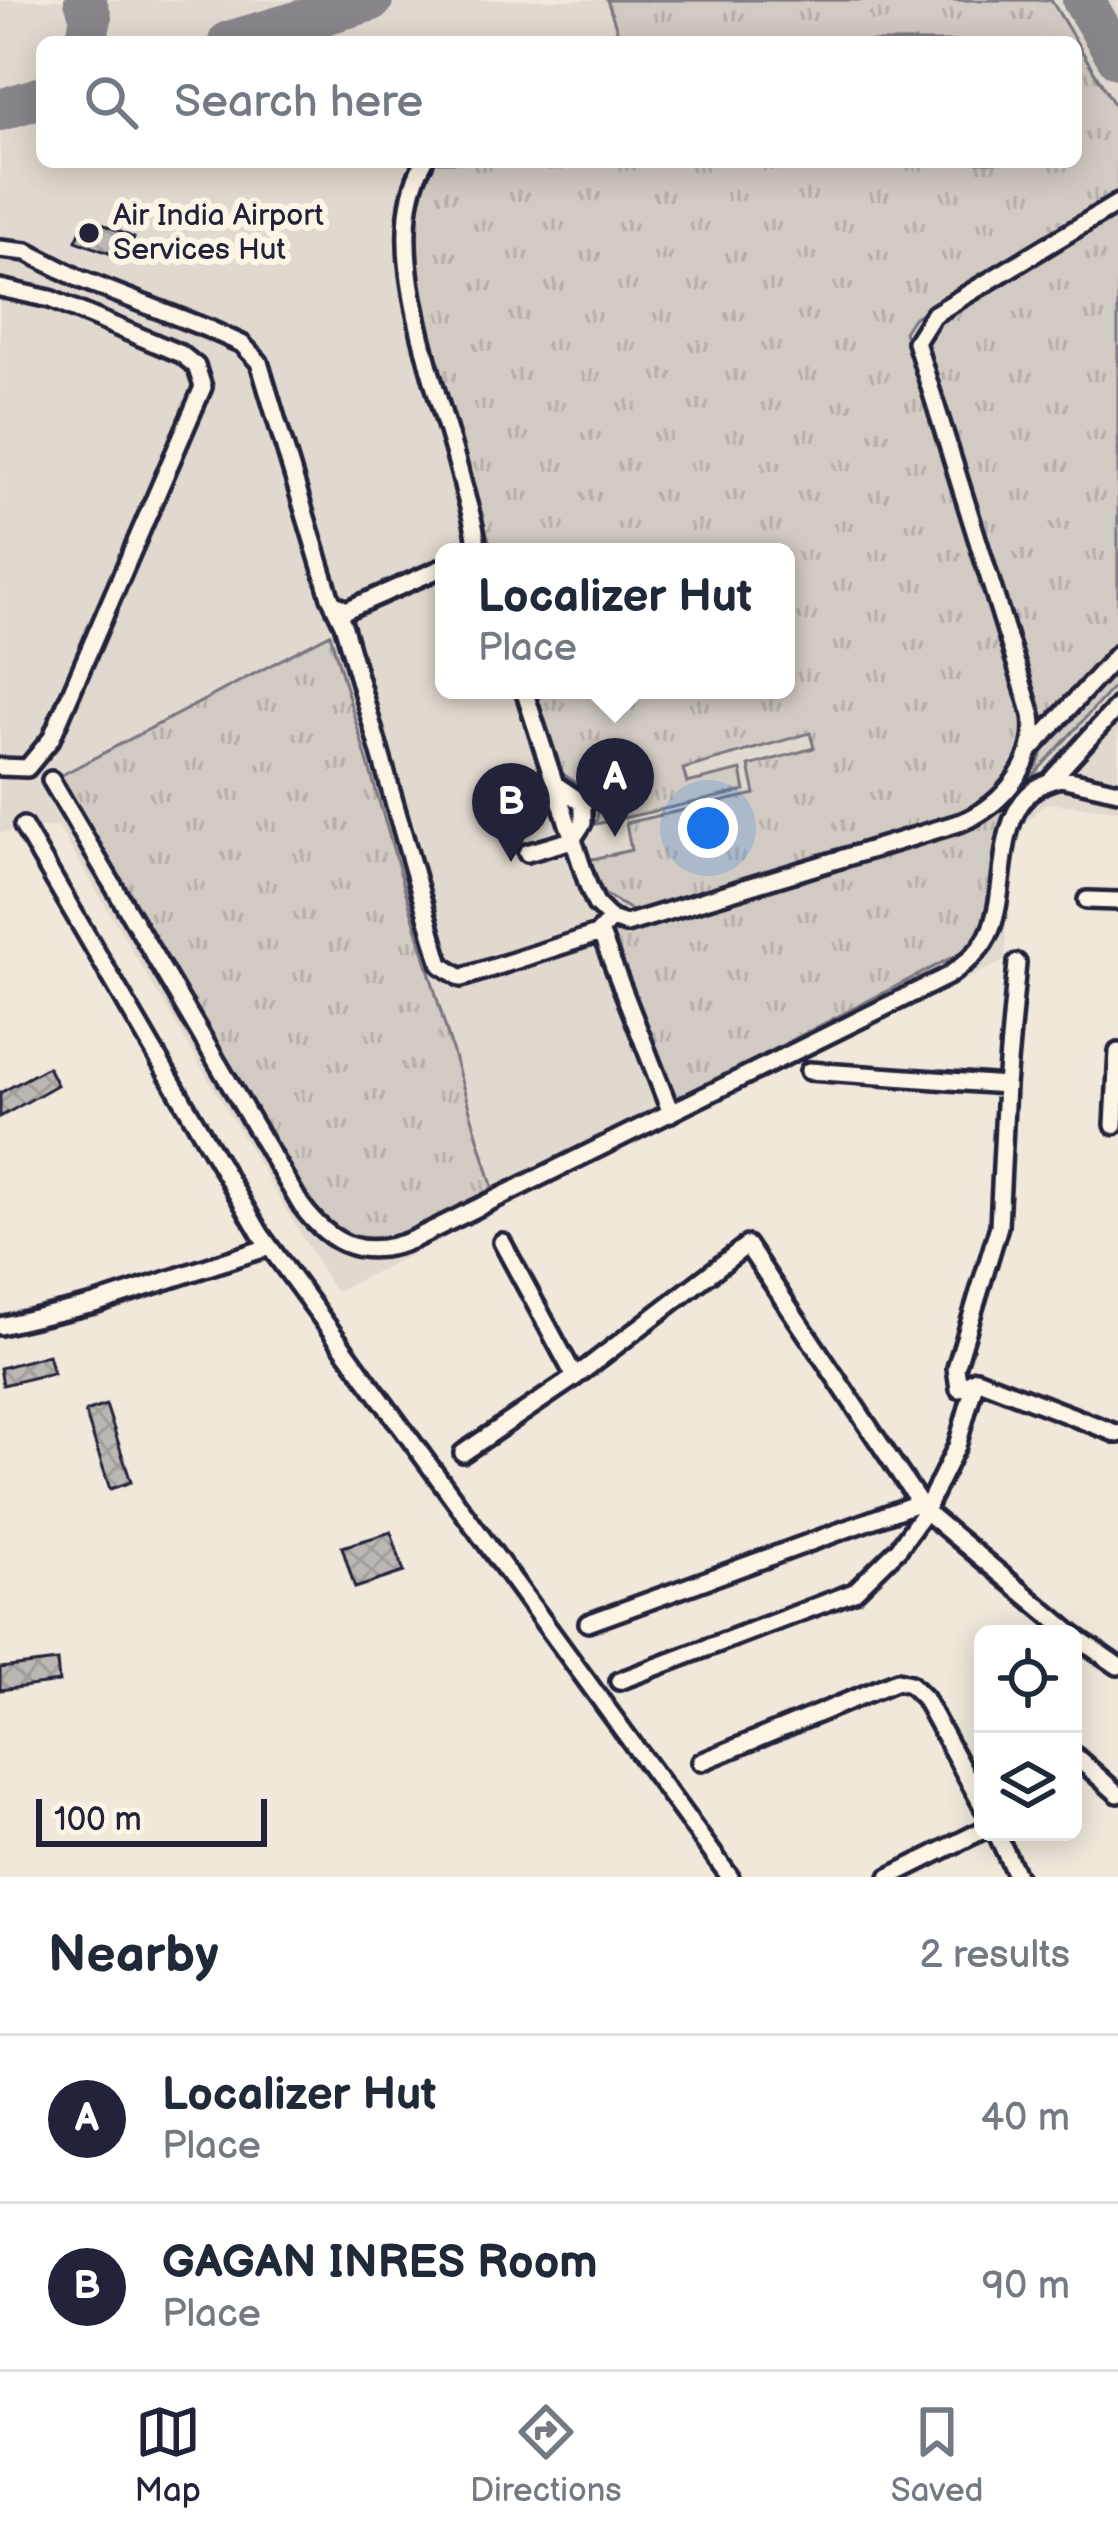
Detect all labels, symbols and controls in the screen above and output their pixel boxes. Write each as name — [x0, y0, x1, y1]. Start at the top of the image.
search box — [36, 36, 1082, 168]
icon: search — [78, 69, 144, 135]
text: Search here — [174, 75, 423, 130]
place label: Air India Airport Services Hut — [113, 198, 324, 268]
marker: Air India Airport Services Hut — [76, 220, 102, 246]
popup — [435, 543, 795, 699]
text: Localizer Hut — [478, 570, 752, 625]
text: Place — [478, 625, 577, 672]
pin: A — [576, 738, 654, 837]
pin: B — [472, 763, 550, 862]
your location — [678, 798, 738, 858]
map controls — [974, 1625, 1082, 1841]
button: locate — [974, 1625, 1082, 1733]
button: layers — [974, 1733, 1082, 1841]
scale bar — [36, 1793, 267, 1846]
text: 100 m — [54, 1800, 142, 1840]
text: Nearby — [48, 1925, 219, 1986]
text: 2 results — [919, 1932, 1070, 1979]
text: Localizer Hut — [162, 2068, 436, 2123]
text: A — [75, 2095, 99, 2142]
text: 40 m — [980, 2095, 1070, 2142]
text: Place — [162, 2123, 261, 2170]
text: GAGAN INRES Room — [162, 2236, 598, 2291]
text: B — [73, 2263, 101, 2310]
text: 90 m — [982, 2263, 1070, 2310]
text: Place — [162, 2291, 261, 2338]
tab: Map — [135, 2399, 201, 2511]
tab: Directions — [470, 2399, 622, 2511]
tab: Saved — [891, 2399, 983, 2511]

